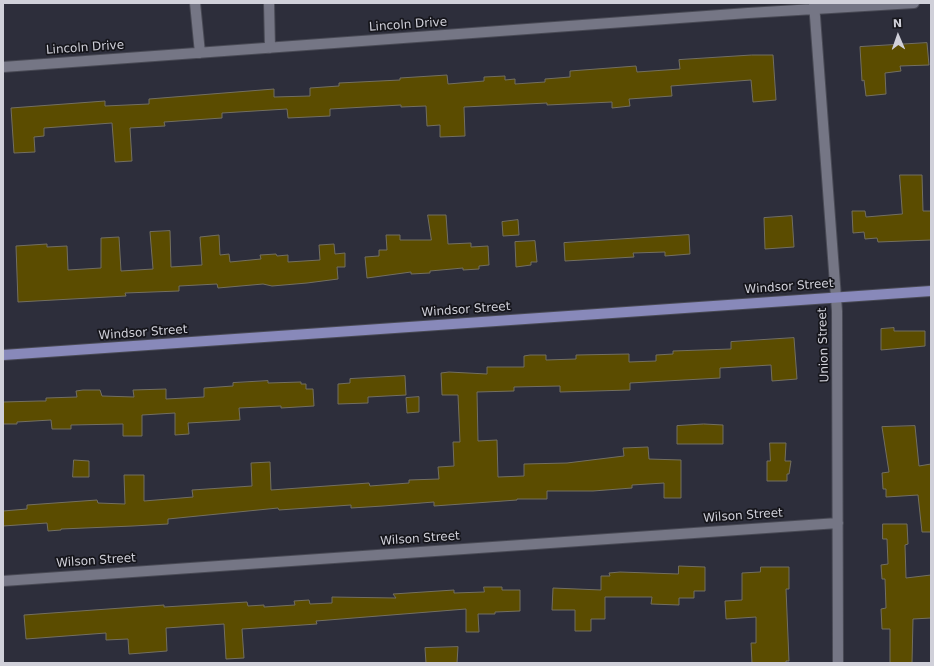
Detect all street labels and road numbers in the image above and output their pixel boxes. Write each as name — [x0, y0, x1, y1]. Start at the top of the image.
street label: Lincoln Drive — [368, 15, 448, 35]
street label: Lincoln Drive — [45, 38, 125, 58]
street label: Windsor Street — [744, 277, 834, 297]
street label: Windsor Street — [421, 300, 511, 320]
street label: Union Street — [815, 307, 833, 383]
street label: Windsor Street — [98, 323, 188, 343]
street label: Wilson Street — [703, 506, 783, 526]
street label: Wilson Street — [380, 529, 460, 549]
street label: Wilson Street — [56, 551, 136, 571]

